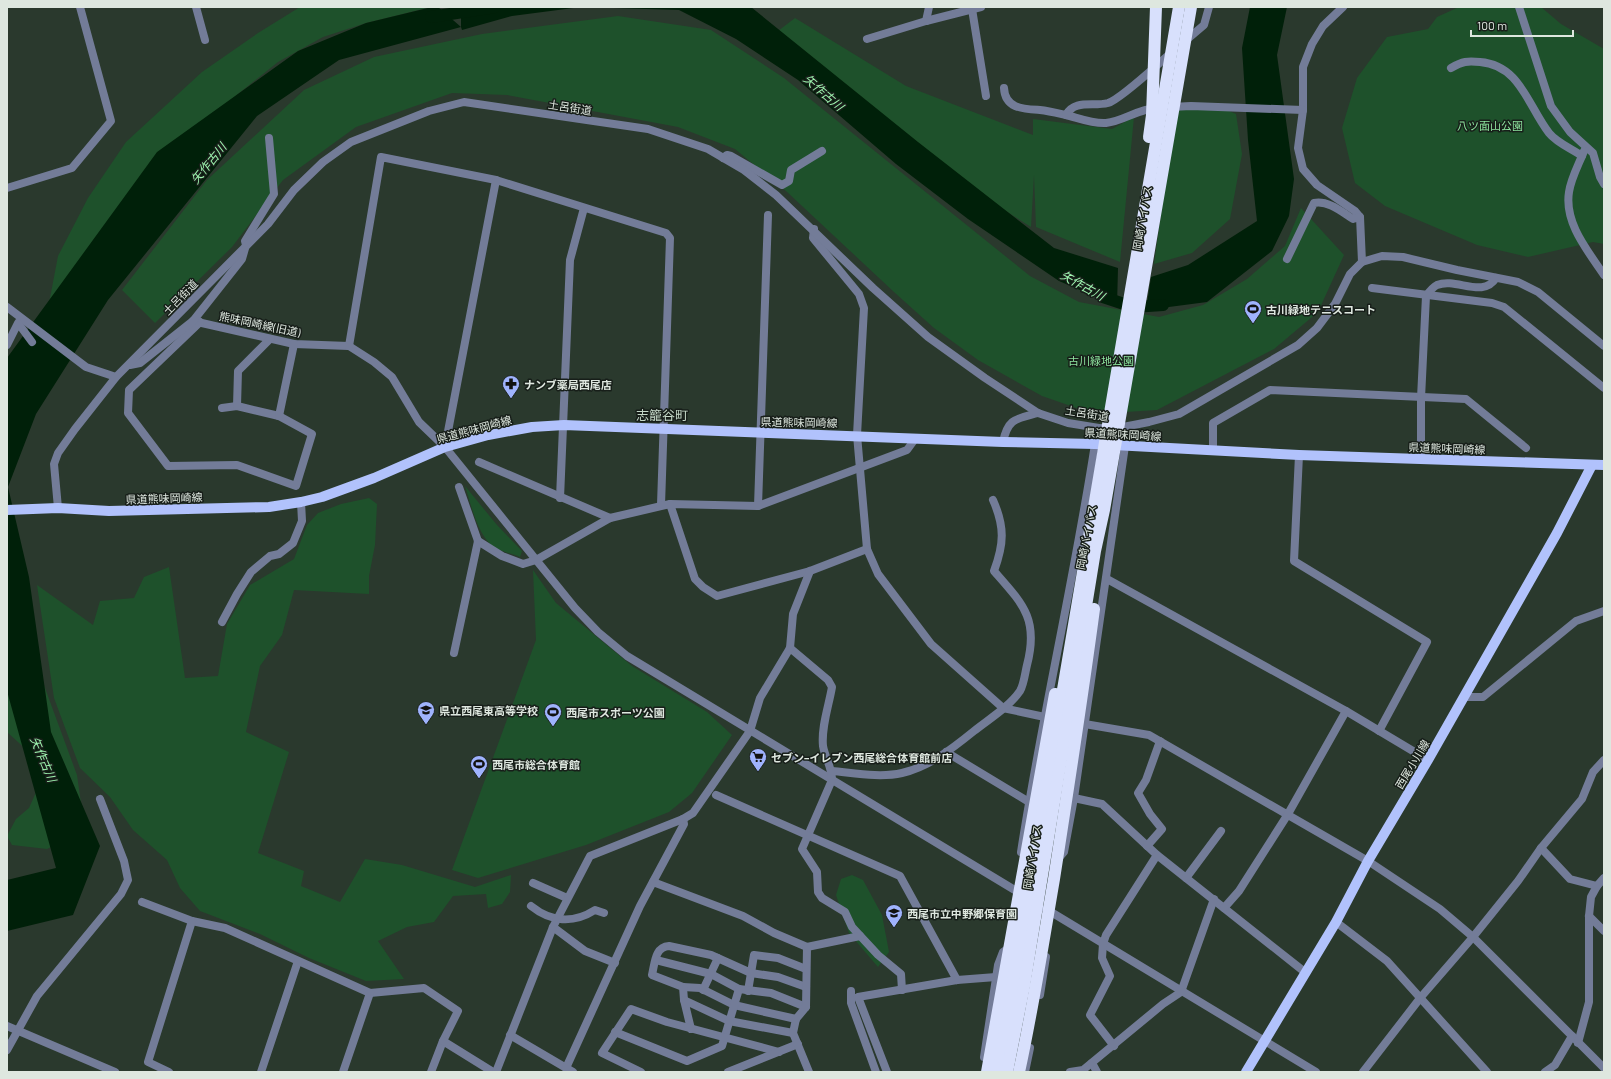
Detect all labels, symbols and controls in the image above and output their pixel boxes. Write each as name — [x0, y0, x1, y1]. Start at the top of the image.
scale bar — [1471, 12, 1573, 38]
text: 100 m — [1477, 18, 1507, 32]
water label: 矢作古川 — [801, 71, 848, 114]
street label: 土呂街道 — [547, 97, 593, 117]
park label: 八ツ面山公園 — [1457, 119, 1523, 132]
water label: 矢作古川 — [187, 138, 230, 186]
street label: 岡崎バイパス — [1130, 184, 1154, 252]
water label: 矢作古川 — [1059, 267, 1109, 304]
street label: 土呂街道 — [160, 277, 200, 317]
sports icon: 古川緑地テニスコート — [1243, 299, 1263, 324]
place label: 古川緑地テニスコート — [1266, 303, 1376, 316]
street label: 熊味岡崎線(旧道) — [218, 309, 302, 339]
park label: 古川緑地公園 — [1068, 354, 1134, 367]
pharmacy icon: ナンブ薬局西尾店 — [501, 374, 521, 399]
place label: ナンブ薬局西尾店 — [524, 378, 612, 391]
street label: 土呂街道 — [1064, 403, 1110, 423]
district label: 志籠谷町 — [636, 407, 688, 423]
street label: 県道熊味岡崎線 — [435, 413, 513, 445]
street label: 県道熊味岡崎線 — [760, 415, 838, 429]
street label: 県道熊味岡崎線 — [1084, 425, 1162, 443]
street label: 県道熊味岡崎線 — [1408, 440, 1486, 456]
street label: 県道熊味岡崎線 — [125, 490, 203, 506]
street label: 岡崎バイパス — [1073, 503, 1099, 571]
school or university icon: 県立西尾東高等学校 — [416, 700, 436, 725]
sports icon: 西尾市スポーツ公園 — [543, 702, 563, 727]
place label: 県立西尾東高等学校 — [439, 704, 538, 717]
place label: 西尾市スポーツ公園 — [566, 706, 665, 719]
water label: 矢作古川 — [28, 734, 61, 786]
street label: 西尾小川線 — [1392, 737, 1432, 791]
supermarket icon: セブン−イレブン西尾総合体育館前店 — [748, 747, 768, 772]
place label: セブン−イレブン西尾総合体育館前店 — [771, 751, 952, 764]
sports icon: 西尾市総合体育館 — [469, 754, 489, 779]
place label: 西尾市総合体育館 — [492, 758, 580, 771]
street label: 岡崎バイパス — [1020, 823, 1044, 891]
school or university icon: 西尾市立中野郷保育園 — [884, 903, 904, 928]
place label: 西尾市立中野郷保育園 — [907, 907, 1017, 920]

